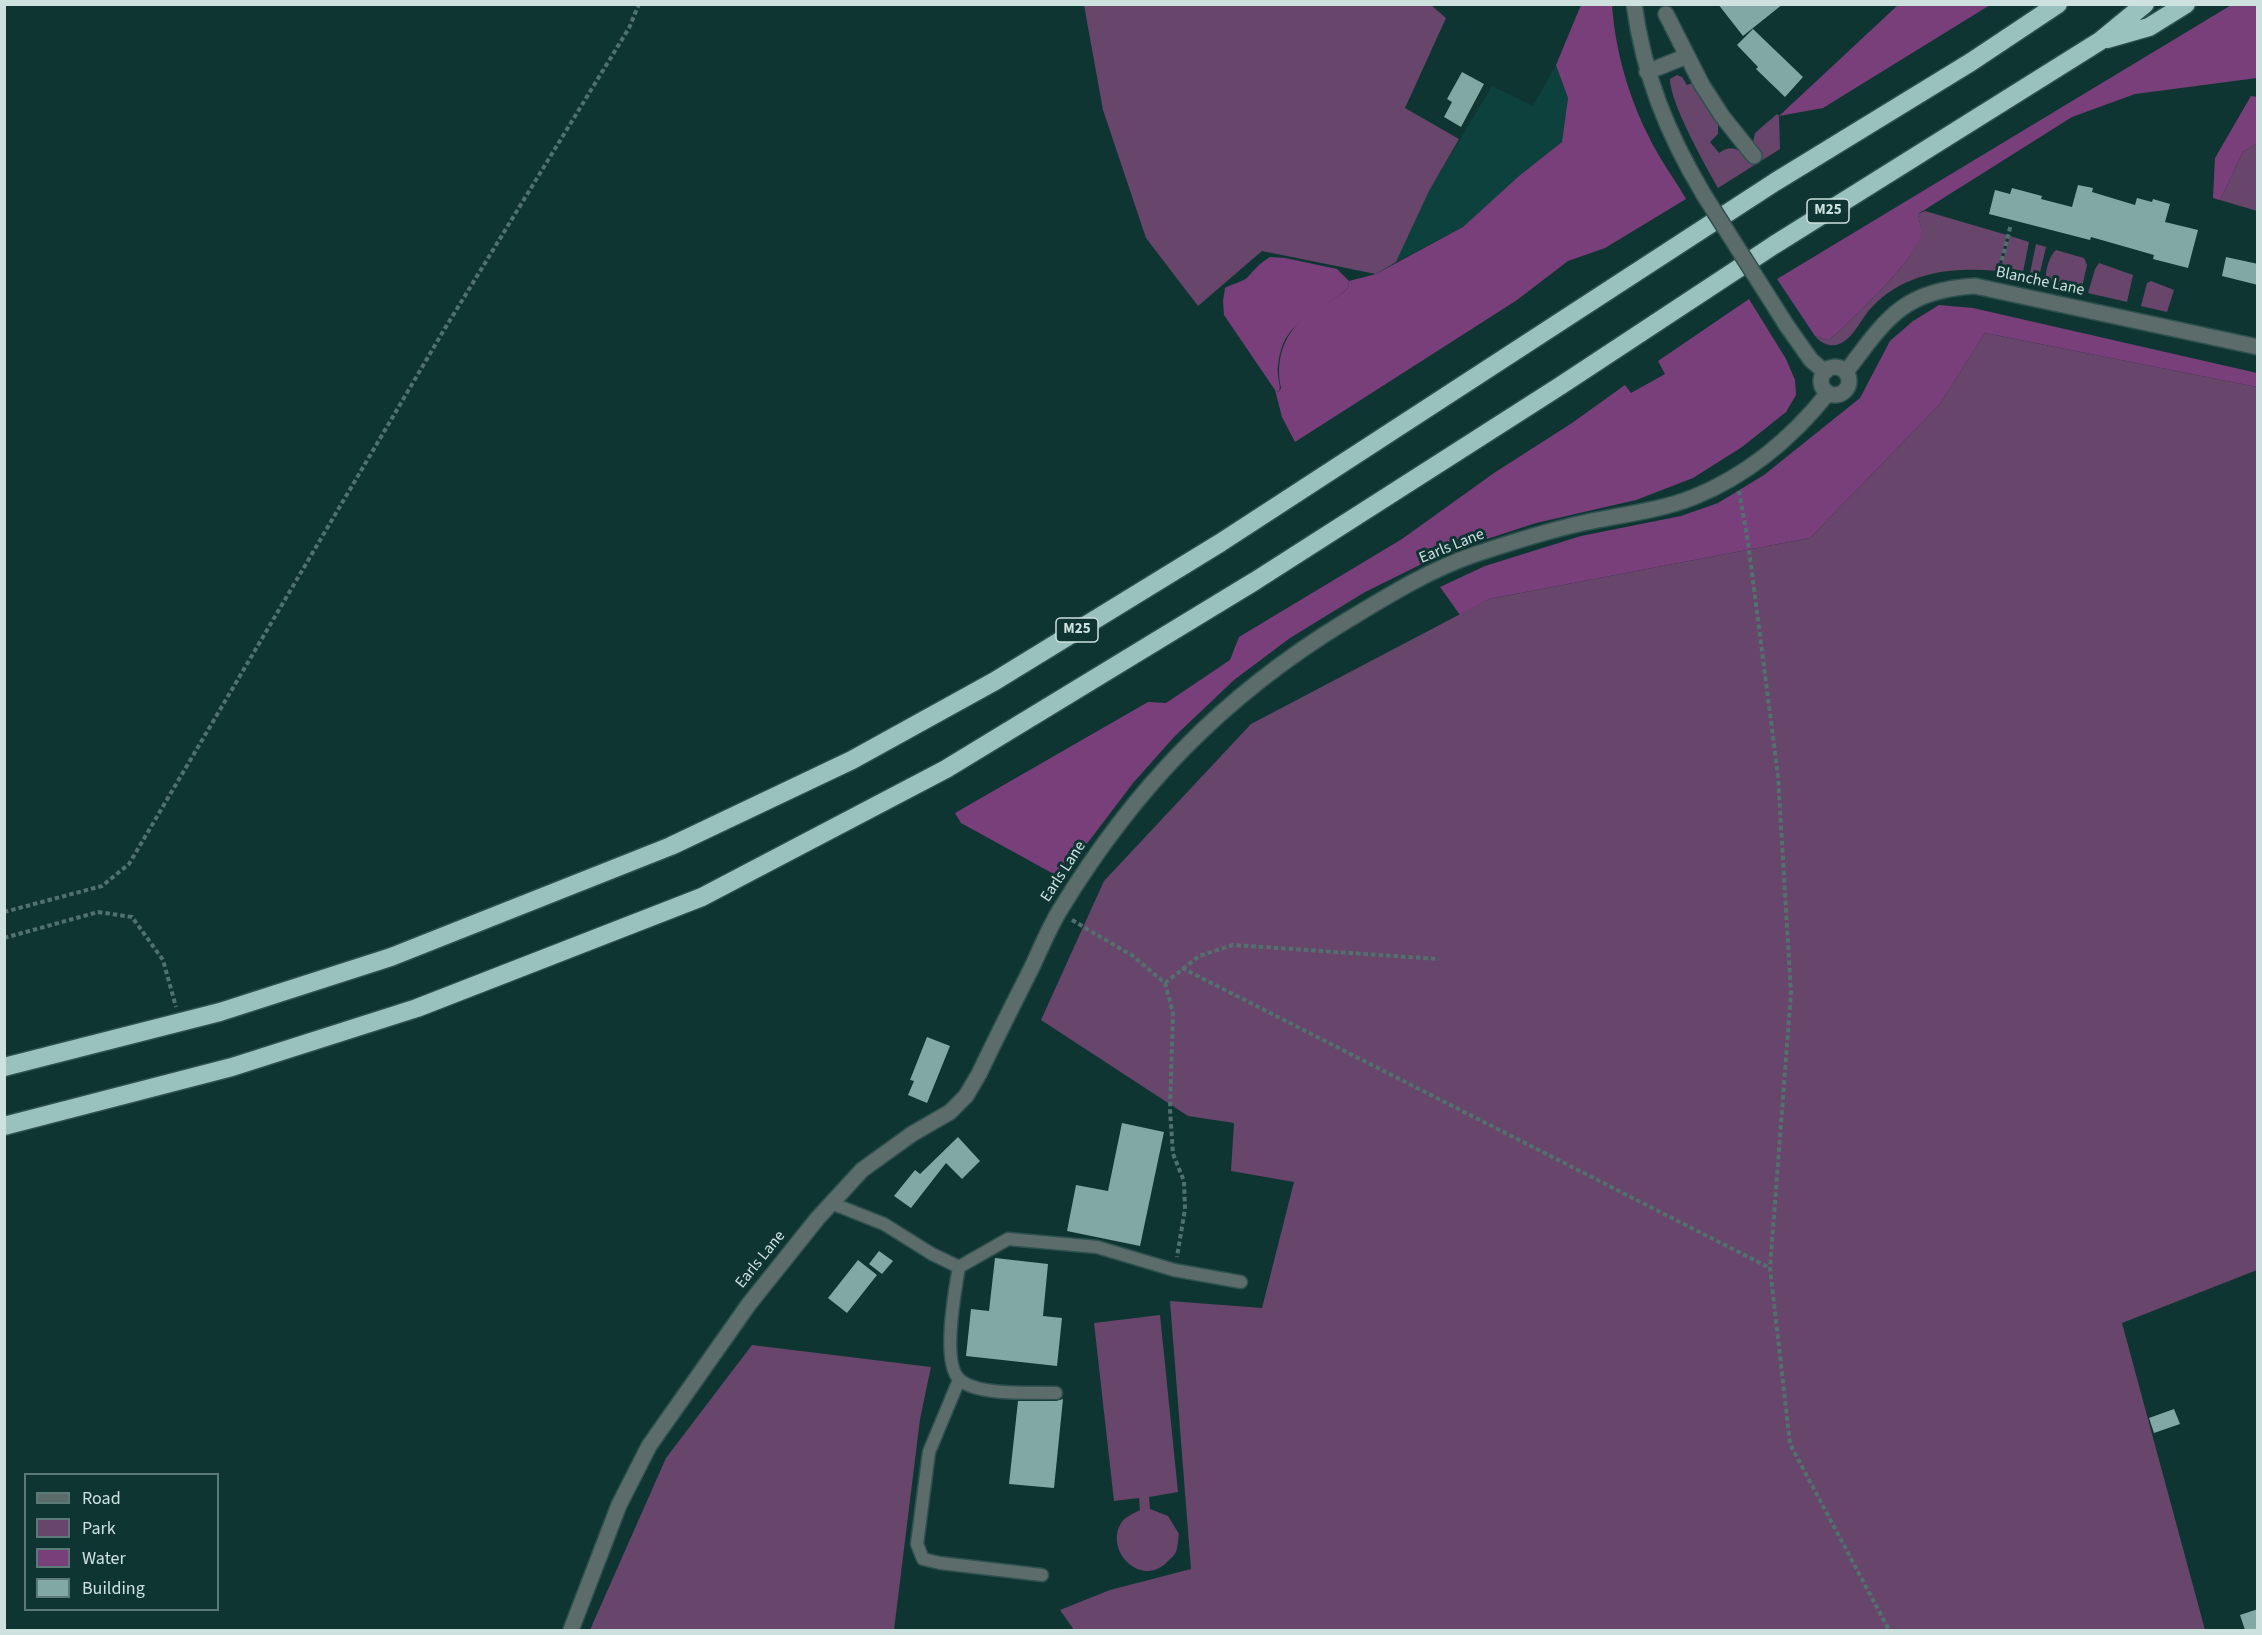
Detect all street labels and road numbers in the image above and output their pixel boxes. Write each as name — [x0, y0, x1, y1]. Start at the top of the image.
road number: M25 — [1807, 199, 1849, 223]
street label: Blanche Lane — [1994, 263, 2086, 301]
street label: Earls Lane — [1417, 525, 1487, 569]
road number: M25 — [1056, 618, 1098, 642]
street label: Earls Lane — [1037, 838, 1091, 906]
street label: Earls Lane — [732, 1227, 790, 1293]

